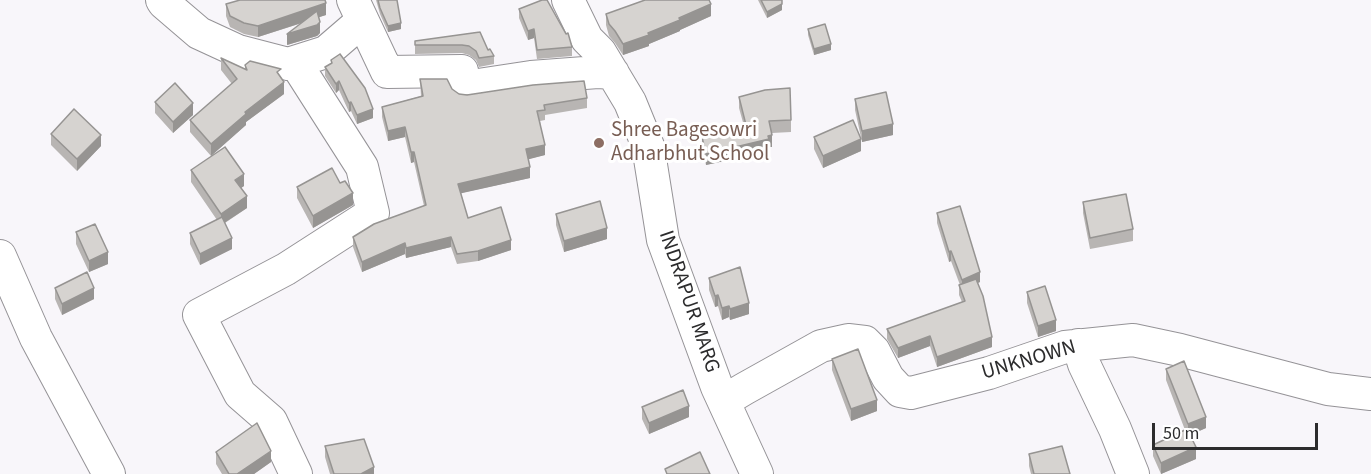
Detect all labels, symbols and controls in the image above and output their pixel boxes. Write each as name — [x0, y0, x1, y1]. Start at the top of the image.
place label: Shree Bagesowri Adharbhut School — [611, 118, 769, 168]
marker: Shree Bagesowri Adharbhut School — [592, 136, 606, 150]
street label: INDRAPUR MARG — [652, 228, 724, 376]
street label: UNKNOWN — [979, 336, 1079, 386]
scale bar — [1155, 411, 1322, 449]
text: 50 m — [1163, 421, 1199, 446]

